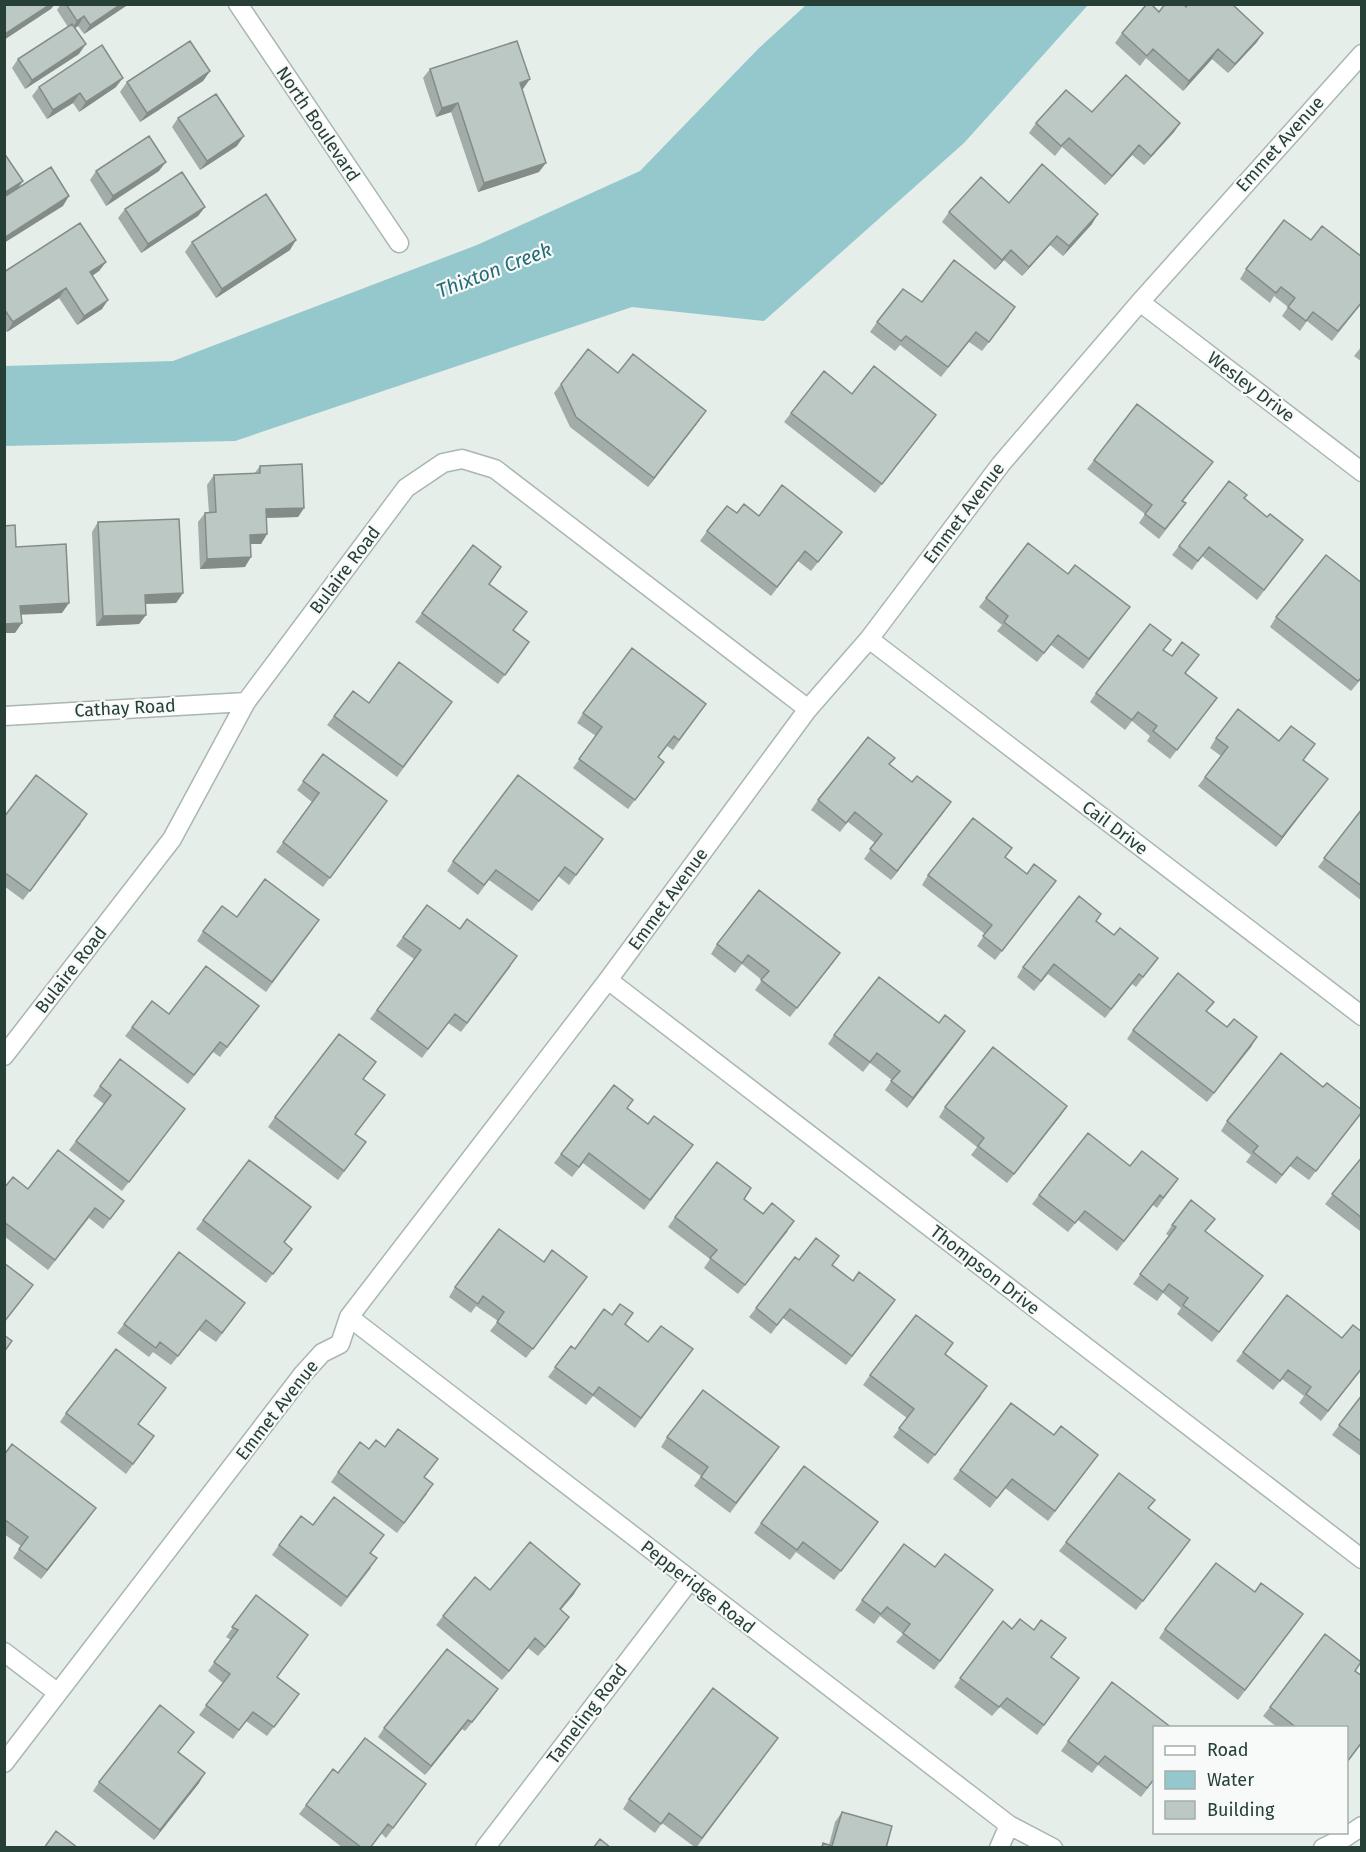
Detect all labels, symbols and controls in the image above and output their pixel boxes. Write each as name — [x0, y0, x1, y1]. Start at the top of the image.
street label: North Boulevard — [271, 62, 365, 186]
street label: Emmet Avenue — [1231, 92, 1329, 196]
water label: Thixton Creek — [433, 237, 555, 303]
street label: Wesley Drive — [1203, 347, 1299, 427]
street label: Emmet Avenue — [919, 458, 1009, 568]
street label: Bulaire Road — [305, 522, 385, 618]
street label: Cathay Road — [74, 694, 176, 722]
street label: Cail Drive — [1078, 796, 1152, 860]
street label: Emmet Avenue — [624, 844, 712, 954]
street label: Bulaire Road — [30, 922, 112, 1018]
street label: Thompson Drive — [926, 1220, 1044, 1320]
street label: Emmet Avenue — [231, 1356, 323, 1464]
street label: Pepperidge Road — [637, 1536, 759, 1638]
street label: Tameling Road — [542, 1659, 632, 1769]
legend — [1153, 1726, 1348, 1834]
text: Road — [1207, 1739, 1249, 1761]
text: Water — [1207, 1769, 1254, 1791]
text: Building — [1207, 1799, 1275, 1821]

